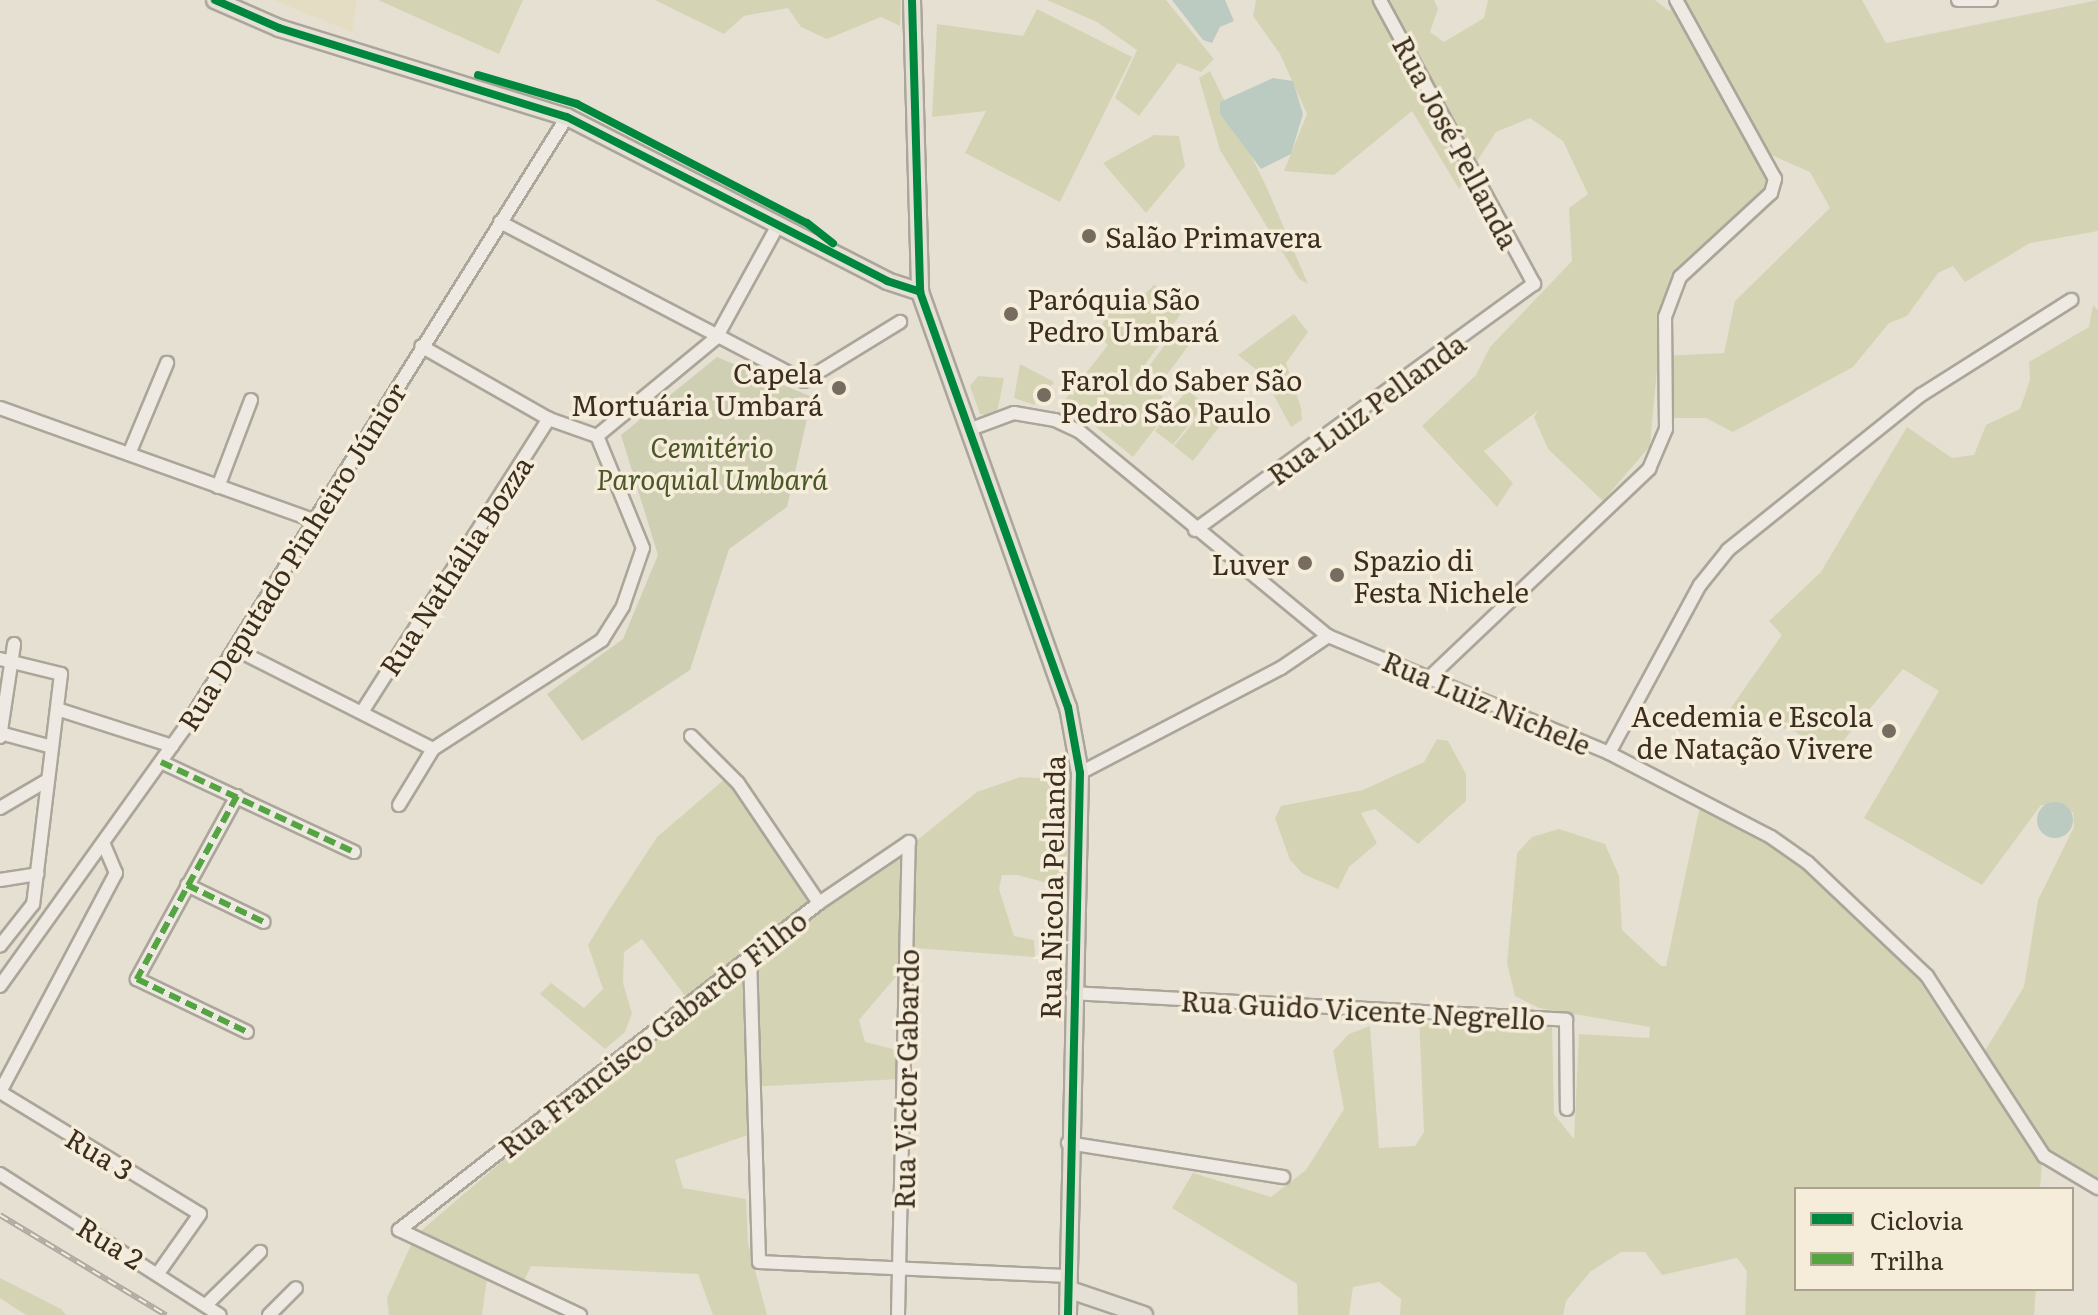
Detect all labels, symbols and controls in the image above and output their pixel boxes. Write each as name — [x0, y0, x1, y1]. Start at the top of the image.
street label: Rua José Pellanda — [1387, 30, 1527, 254]
place label: Salão Primavera — [1105, 219, 1322, 253]
marker: Salão Primavera — [1080, 227, 1098, 245]
place label: Paróquia São Pedro Umbará — [1027, 281, 1219, 347]
marker: Paróquia São Pedro Umbará — [1002, 305, 1020, 323]
street label: Rua Luiz Pellanda — [1261, 325, 1471, 491]
place label: Capela Mortuária Umbará — [571, 355, 823, 421]
place label: Farol do Saber São Pedro São Paulo — [1060, 362, 1302, 428]
street label: Rua Deputado Pinheiro Júnior — [170, 376, 412, 736]
marker: Capela Mortuária Umbará — [830, 379, 848, 397]
marker: Farol do Saber São Pedro São Paulo — [1035, 386, 1053, 404]
park label: Cemitério Paroquial Umbará — [596, 429, 828, 495]
street label: Rua Nathália Bozza — [371, 449, 539, 681]
place label: Spazio di Festa Nichele — [1353, 542, 1529, 608]
place label: Luver — [1211, 546, 1289, 580]
marker: Luver — [1296, 554, 1314, 572]
marker: Spazio di Festa Nichele — [1328, 566, 1346, 584]
street label: Rua Luiz Nichele — [1378, 643, 1596, 761]
place label: Acedemia e Escola de Natação Vivere — [1631, 698, 1873, 764]
marker: Acedemia e Escola de Natação Vivere — [1880, 722, 1898, 740]
street label: Rua Nicola Pellanda — [1032, 755, 1070, 1019]
street label: Rua Francisco Gabardo Filho — [491, 902, 813, 1164]
street label: Rua Victor Gabardo — [886, 948, 924, 1210]
street label: Rua Guido Vicente Negrello — [1180, 983, 1546, 1035]
street label: Rua 3 — [60, 1120, 140, 1186]
legend — [1794, 1187, 2074, 1291]
text: Ciclovia — [1870, 1202, 1963, 1237]
street label: Rua 2 — [72, 1209, 150, 1275]
text: Trilha — [1870, 1242, 1943, 1277]

